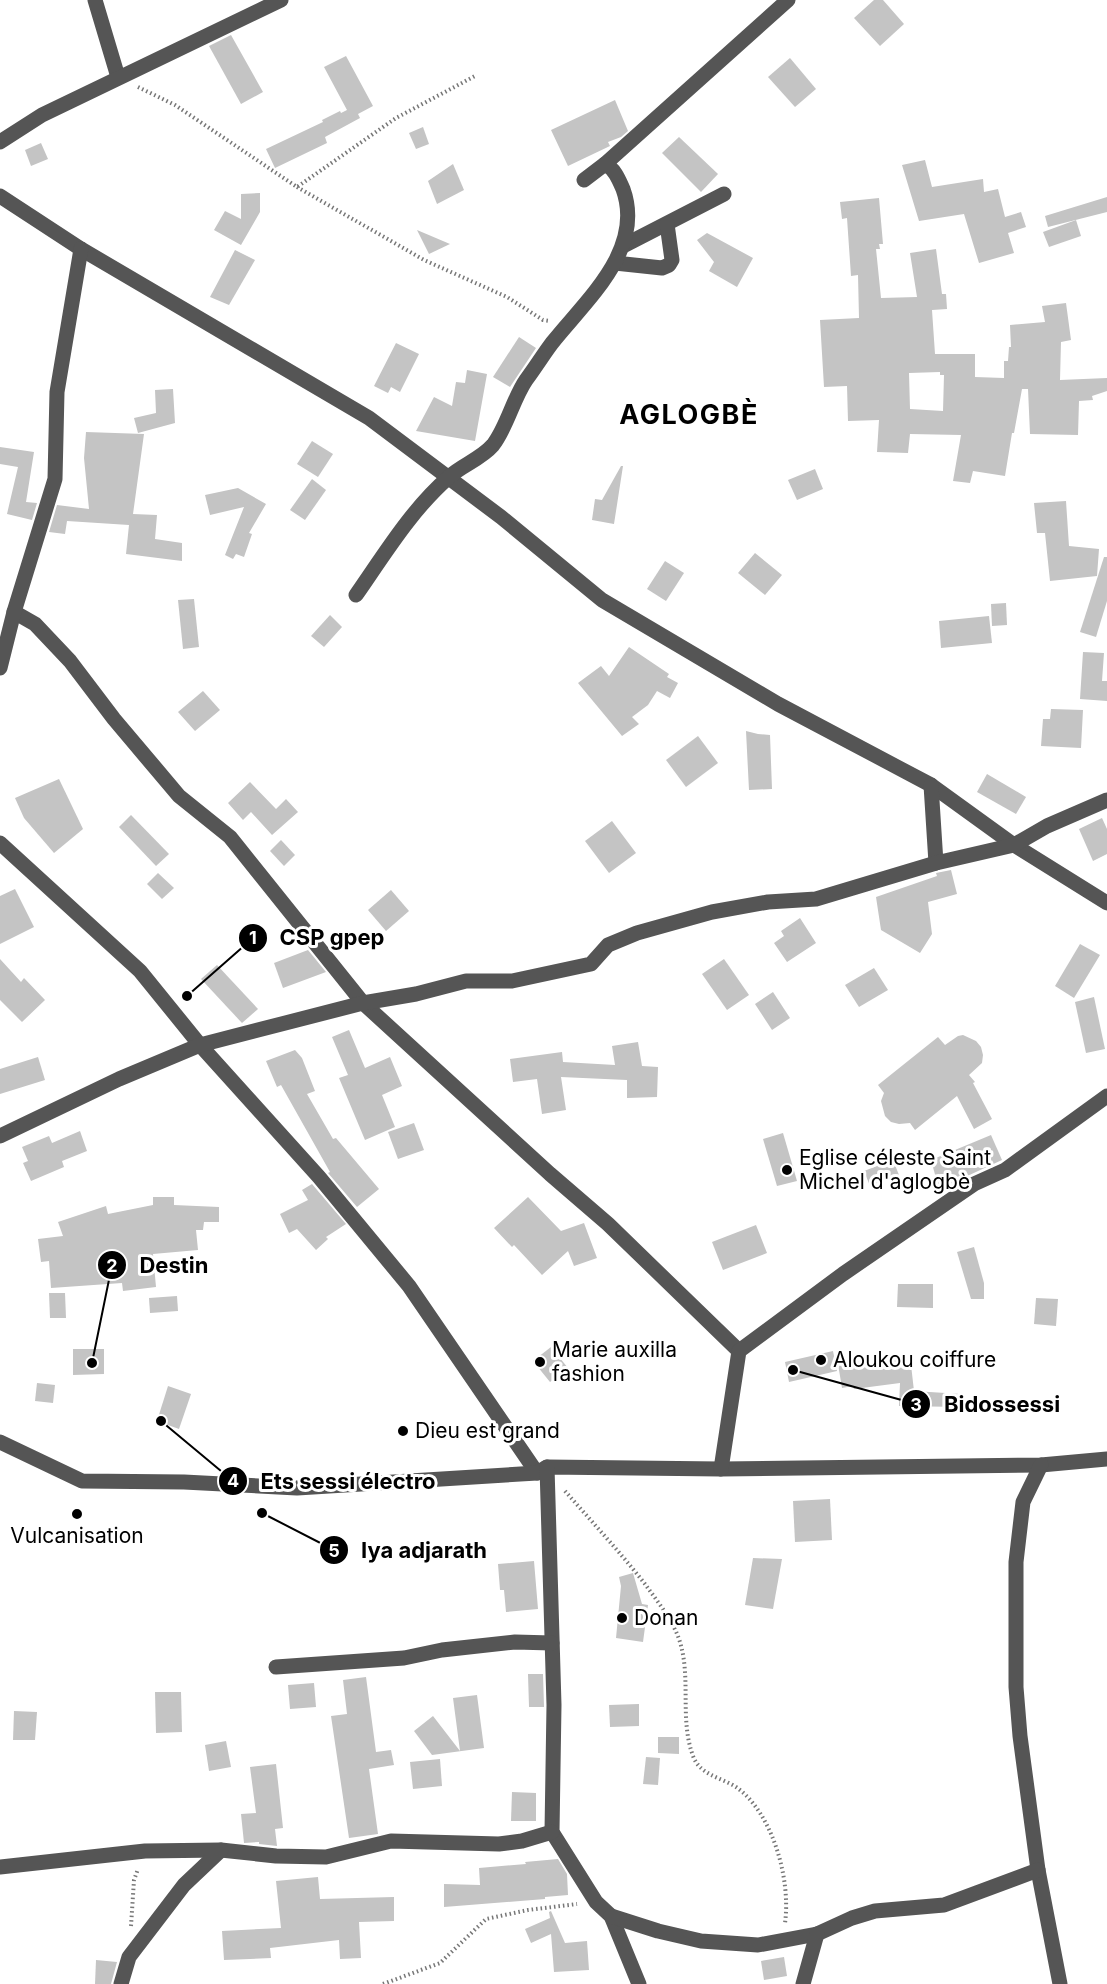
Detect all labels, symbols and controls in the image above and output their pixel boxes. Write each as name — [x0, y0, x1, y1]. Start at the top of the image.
district label: AGLOGBÈ — [619, 398, 759, 431]
callout: CSP gpep — [238, 918, 397, 958]
text: CSP gpep — [280, 924, 384, 950]
text: 1 — [249, 927, 257, 948]
place label: Eglise céleste Saint Michel d'aglogbè — [799, 1145, 991, 1194]
marker: Eglise céleste Saint Michel d'aglogbè — [780, 1163, 794, 1177]
callout: Destin — [97, 1245, 220, 1285]
text: Destin — [139, 1252, 209, 1278]
text: 2 — [106, 1255, 118, 1276]
place label: Marie auxilla fashion — [552, 1337, 677, 1386]
place label: Aloukou coiffure — [833, 1347, 996, 1372]
marker: Aloukou coiffure — [814, 1353, 828, 1367]
marker: Marie auxilla fashion — [533, 1355, 547, 1369]
callout: Bidossessi — [901, 1384, 1072, 1424]
text: Bidossessi — [944, 1391, 1060, 1417]
text: 3 — [910, 1394, 922, 1415]
place label: Dieu est grand — [415, 1418, 560, 1443]
marker: Dieu est grand — [396, 1424, 410, 1438]
callout: Ets sessi électro — [218, 1461, 447, 1501]
text: Ets sessi électro — [260, 1468, 436, 1494]
text: 4 — [227, 1470, 239, 1491]
marker: Vulcanisation — [70, 1507, 84, 1521]
place label: Vulcanisation — [10, 1523, 144, 1548]
callout: Iya adjarath — [319, 1530, 499, 1570]
text: Iya adjarath — [361, 1537, 487, 1563]
text: 5 — [328, 1540, 340, 1561]
place label: Donan — [634, 1605, 698, 1630]
marker: Donan — [615, 1611, 629, 1625]

